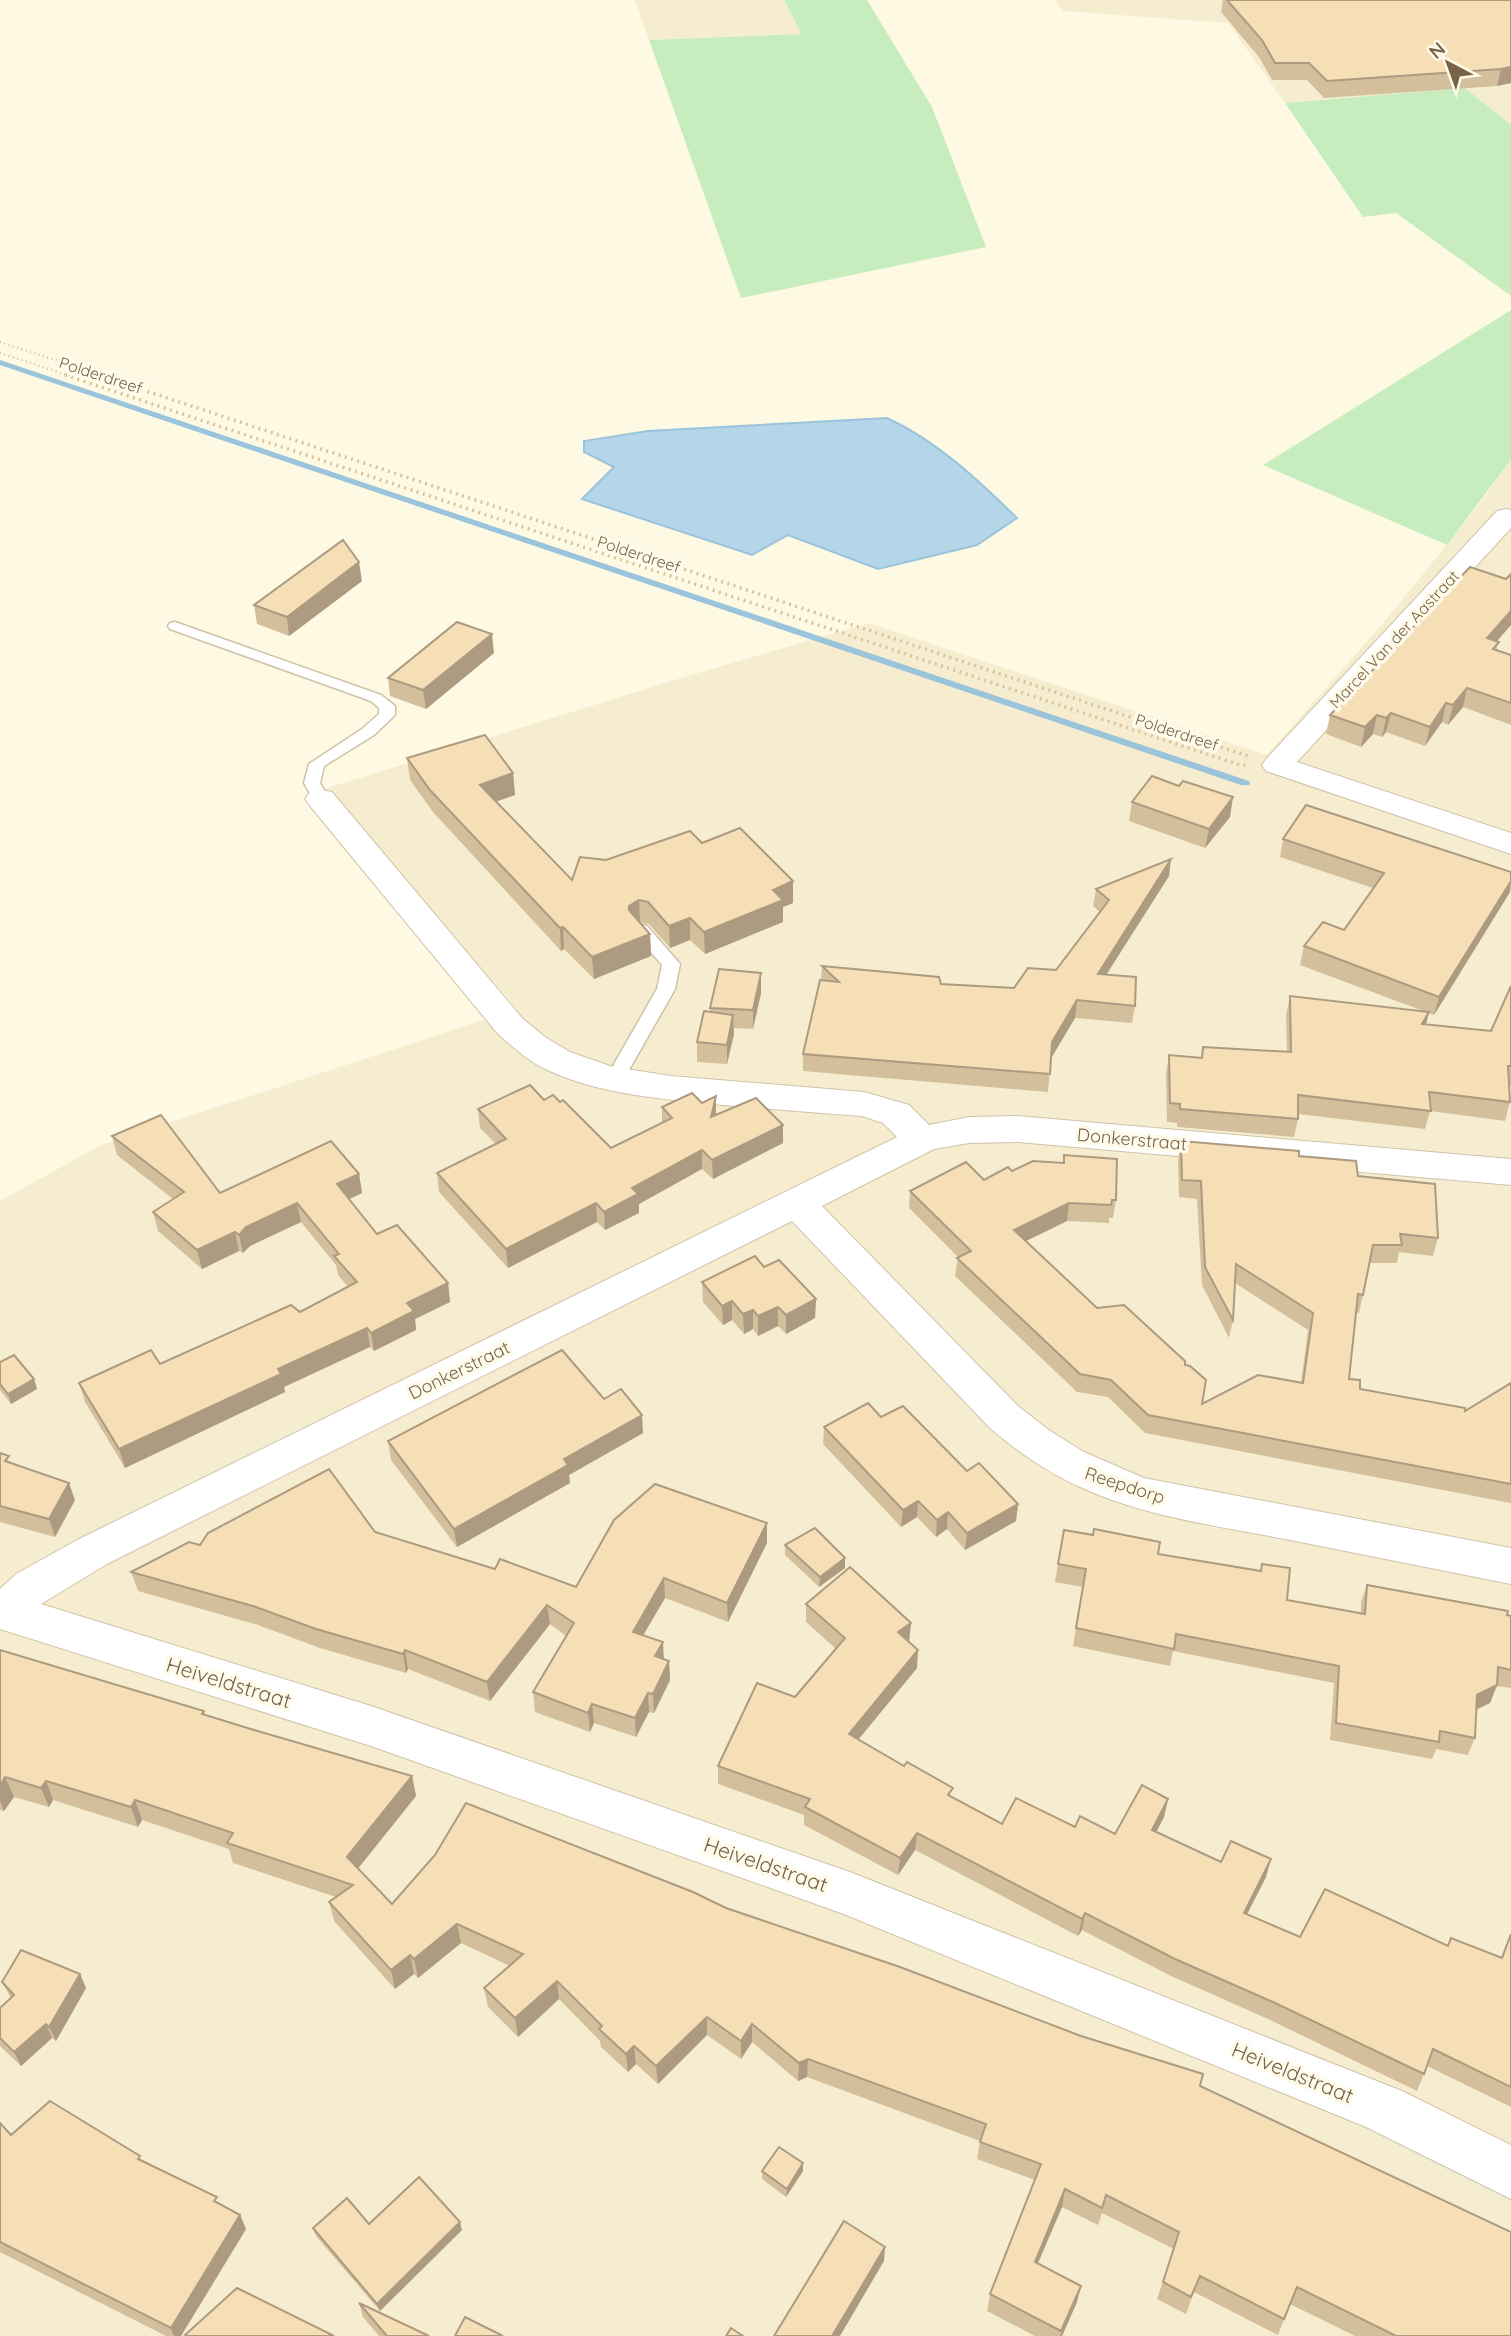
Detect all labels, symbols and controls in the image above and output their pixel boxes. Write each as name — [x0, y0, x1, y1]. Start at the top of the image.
north arrow — [1413, 28, 1483, 98]
text: N — [1424, 37, 1450, 64]
street label: Polderdreef — [57, 352, 145, 398]
street label: Polderdreef — [595, 531, 683, 577]
street label: Marcel Van der Aastraat — [1325, 566, 1463, 712]
street label: Polderdreef — [1133, 709, 1221, 755]
street label: Donkerstraat — [1076, 1123, 1188, 1155]
street label: Donkerstraat — [404, 1336, 514, 1404]
street label: Reepdorp — [1082, 1461, 1168, 1509]
street label: Heiveldstraat — [163, 1651, 295, 1713]
street label: Heiveldstraat — [701, 1831, 831, 1897]
street label: Heiveldstraat — [1228, 2036, 1358, 2108]

